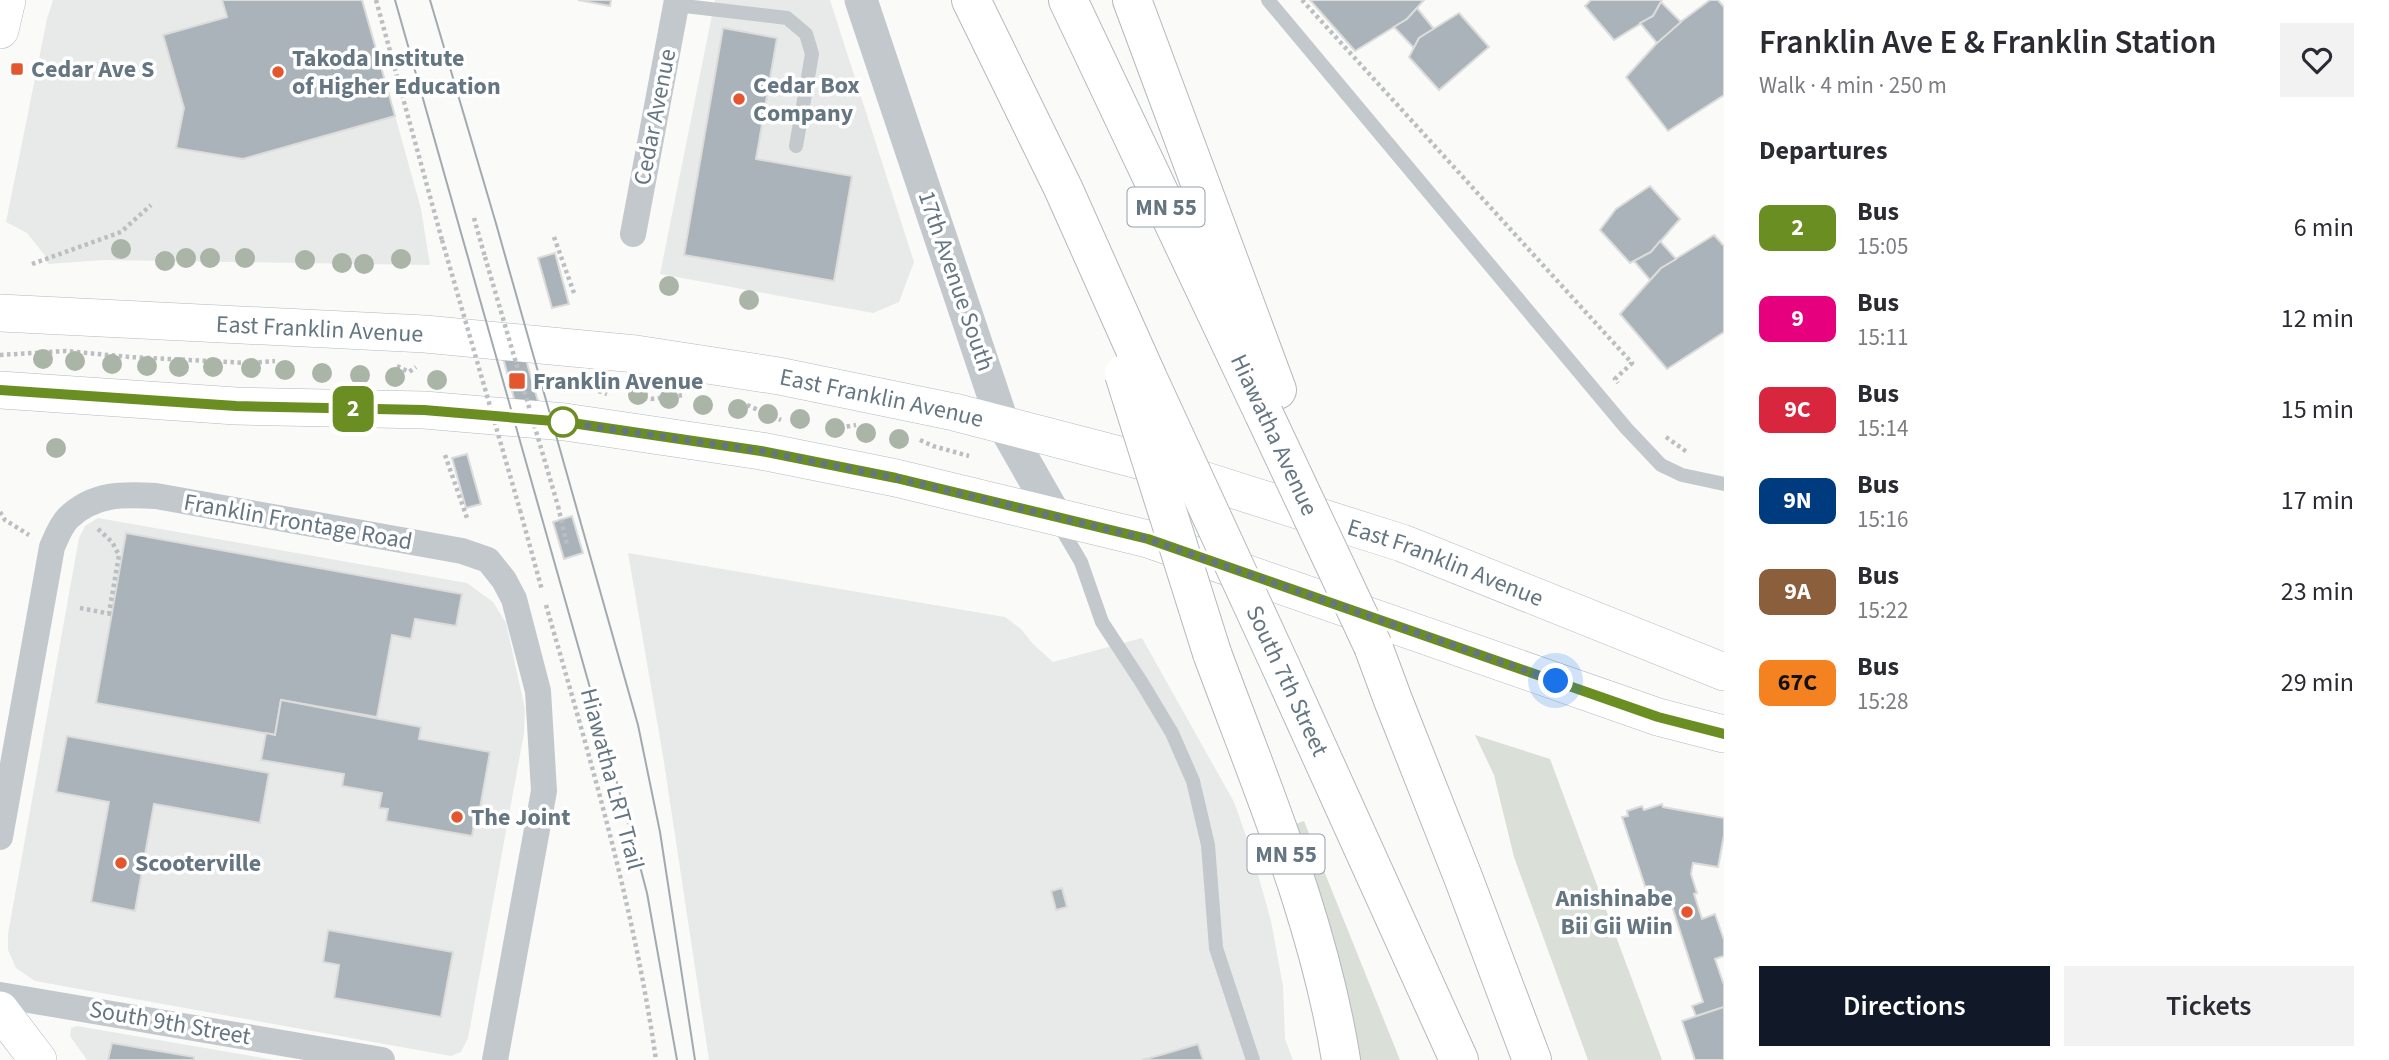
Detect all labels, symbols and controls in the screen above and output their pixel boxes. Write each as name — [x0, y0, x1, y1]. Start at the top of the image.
text: Franklin Ave E & Franklin Station — [1759, 19, 2217, 66]
button: heart — [2280, 23, 2354, 97]
place label: Takoda Institute of Higher Education — [292, 41, 501, 104]
street label: Cedar Avenue — [625, 46, 685, 188]
place label: Cedar Ave S — [31, 52, 154, 87]
marker: Cedar Ave S — [9, 61, 25, 77]
marker: Takoda Institute of Higher Education — [270, 64, 286, 80]
place label: Cedar Box Company — [753, 68, 860, 131]
text: Walk · 4 min · 250 m — [1759, 69, 1947, 102]
marker: Cedar Box Company — [731, 91, 747, 107]
text: Departures — [1759, 132, 1887, 169]
street label: 17th Avenue South — [909, 186, 1003, 376]
road number: MN 55 — [1128, 188, 1204, 227]
text: Bus — [1857, 193, 1899, 230]
text: 6 min — [2294, 209, 2354, 246]
text: 2 — [1791, 210, 1804, 245]
text: 15:05 — [1857, 230, 1908, 263]
text: Bus — [1857, 284, 1899, 321]
text: 12 min — [2281, 300, 2354, 337]
text: 9 — [1791, 301, 1804, 336]
street label: East Franklin Avenue — [215, 306, 424, 351]
text: 15:11 — [1857, 321, 1908, 354]
street label: Hiawatha Avenue — [1221, 349, 1327, 521]
street label: East Franklin Avenue — [777, 359, 987, 436]
place label: Franklin Avenue — [533, 364, 703, 399]
marker: Franklin Avenue — [507, 371, 527, 391]
text: Bus — [1857, 375, 1899, 412]
line badge: 2 — [330, 386, 376, 432]
text: 2 — [347, 391, 359, 426]
text: 15 min — [2281, 391, 2354, 428]
text: 9C — [1784, 392, 1811, 427]
unlabelled marker — [548, 407, 578, 437]
text: 15:14 — [1857, 412, 1908, 445]
text: Bus — [1857, 466, 1899, 503]
text: 17 min — [2281, 482, 2354, 519]
text: 9N — [1783, 483, 1812, 518]
street label: Franklin Frontage Road — [181, 485, 415, 559]
text: 15:16 — [1857, 503, 1908, 536]
street label: East Franklin Avenue — [1343, 509, 1549, 615]
text: Bus — [1857, 557, 1899, 594]
text: 23 min — [2281, 573, 2354, 610]
text: 9A — [1784, 574, 1811, 609]
text: 15:22 — [1857, 594, 1908, 627]
street label: South 7th Street — [1237, 600, 1337, 762]
text: Bus — [1857, 648, 1899, 685]
your location — [1538, 663, 1573, 698]
text: 29 min — [2281, 664, 2354, 701]
text: 67C — [1778, 665, 1817, 700]
street label: Hiawatha LRT Trail — [571, 684, 653, 874]
text: 15:28 — [1857, 685, 1908, 718]
place label: The Joint — [471, 800, 570, 835]
marker: The Joint — [449, 809, 465, 825]
road number: MN 55 — [1248, 834, 1324, 874]
place label: Scooterville — [135, 846, 261, 881]
marker: Scooterville — [113, 855, 129, 871]
place label: Anishinabe Bii Gii Wiin — [1554, 881, 1673, 944]
marker: Anishinabe Bii Gii Wiin — [1679, 904, 1695, 920]
button: Directions — [1759, 966, 2050, 1046]
button: Tickets — [2064, 966, 2354, 1046]
street label: South 9th Street — [87, 992, 253, 1054]

